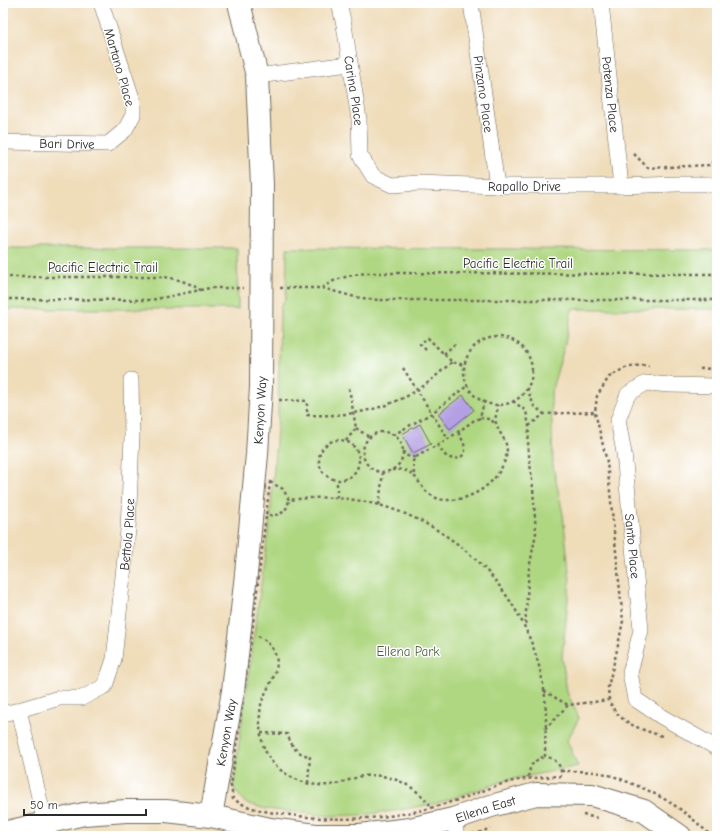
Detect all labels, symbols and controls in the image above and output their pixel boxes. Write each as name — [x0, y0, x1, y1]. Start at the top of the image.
street label: Martano Place — [101, 26, 138, 109]
street label: Carina Place — [341, 55, 366, 126]
street label: Pinzano Place — [471, 55, 496, 134]
street label: Potenza Place — [599, 56, 622, 134]
street label: Bari Drive — [39, 136, 95, 152]
street label: Rapallo Drive — [488, 179, 561, 194]
street label: Pacific Electric Trail — [463, 256, 573, 271]
street label: Pacific Electric Trail — [48, 260, 158, 275]
street label: Kenyon Way — [251, 376, 269, 445]
street label: Bettola Place — [117, 498, 137, 571]
street label: Santo Place — [622, 513, 643, 580]
park label: Ellena Park — [376, 644, 440, 659]
street label: Kenyon Way — [213, 697, 240, 767]
scale bar — [24, 791, 146, 817]
street label: Ellena East — [454, 792, 518, 826]
text: 50 m — [30, 798, 58, 812]

